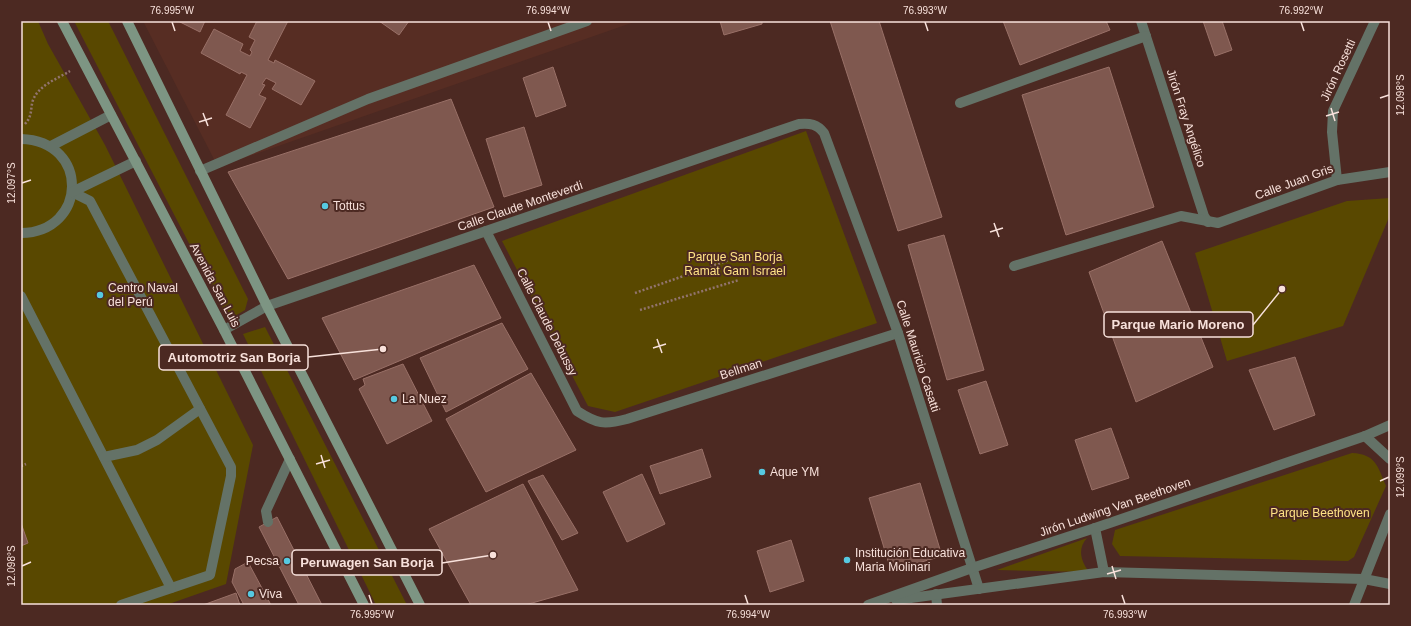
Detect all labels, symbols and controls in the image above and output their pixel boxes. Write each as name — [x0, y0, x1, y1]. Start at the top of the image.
text: 76.995°W — [150, 5, 195, 16]
text: 76.994°W — [526, 5, 571, 16]
text: 76.993°W — [903, 5, 948, 16]
text: 76.992°W — [1279, 5, 1324, 16]
street label: Jirón Rosetti — [1318, 37, 1358, 103]
street label: Jirón Fray Angélico — [1164, 67, 1209, 169]
text: 12.098°S — [1395, 74, 1406, 116]
street label: Calle Juan Gris — [1253, 161, 1335, 203]
text: 12.097°S — [6, 162, 17, 204]
street label: Calle Claude Monteverdi — [456, 178, 584, 234]
place label: Tottus — [333, 199, 365, 213]
marker: Tottus — [320, 201, 330, 211]
street label: Avenida San Luis — [187, 241, 243, 329]
park label: Parque San Borja Ramat Gam Isrrael — [684, 250, 786, 278]
street label: Calle Claude Debussy — [514, 266, 580, 378]
place label: Centro Naval del Perú — [108, 281, 178, 309]
marker: Centro Naval del Perú — [95, 290, 105, 300]
street label: Calle Mauricio Casatti — [893, 298, 943, 414]
callout: Parque Mario Moreno — [1104, 312, 1253, 337]
text: Parque Mario Moreno — [1112, 317, 1245, 332]
callout: Automotriz San Borja — [159, 345, 308, 370]
text: Automotriz San Borja — [168, 350, 301, 365]
street label: Bellman — [718, 356, 764, 382]
place label: La Nuez — [402, 392, 447, 406]
marker: La Nuez — [389, 394, 399, 404]
text: 12.099°S — [1395, 456, 1406, 498]
place label: Aque YM — [770, 465, 819, 479]
marker: Aque YM — [757, 467, 767, 477]
street label: Jirón Ludwing Van Beethoven — [1038, 475, 1192, 539]
park label: Parque Beethoven — [1270, 506, 1370, 520]
text: 12.098°S — [6, 545, 17, 587]
place label: Institución Educativa Maria Molinari — [855, 546, 965, 574]
callout: Peruwagen San Borja — [292, 550, 442, 575]
place label: Pecsa — [246, 554, 279, 568]
text: Peruwagen San Borja — [300, 555, 435, 570]
marker: Institución Educativa Maria Molinari — [842, 555, 852, 565]
marker: Pecsa — [282, 556, 292, 566]
place label: Viva — [259, 587, 282, 601]
marker: Viva — [246, 589, 256, 599]
text: 76.995°W — [350, 609, 395, 620]
text: 76.994°W — [726, 609, 771, 620]
text: 76.993°W — [1103, 609, 1148, 620]

